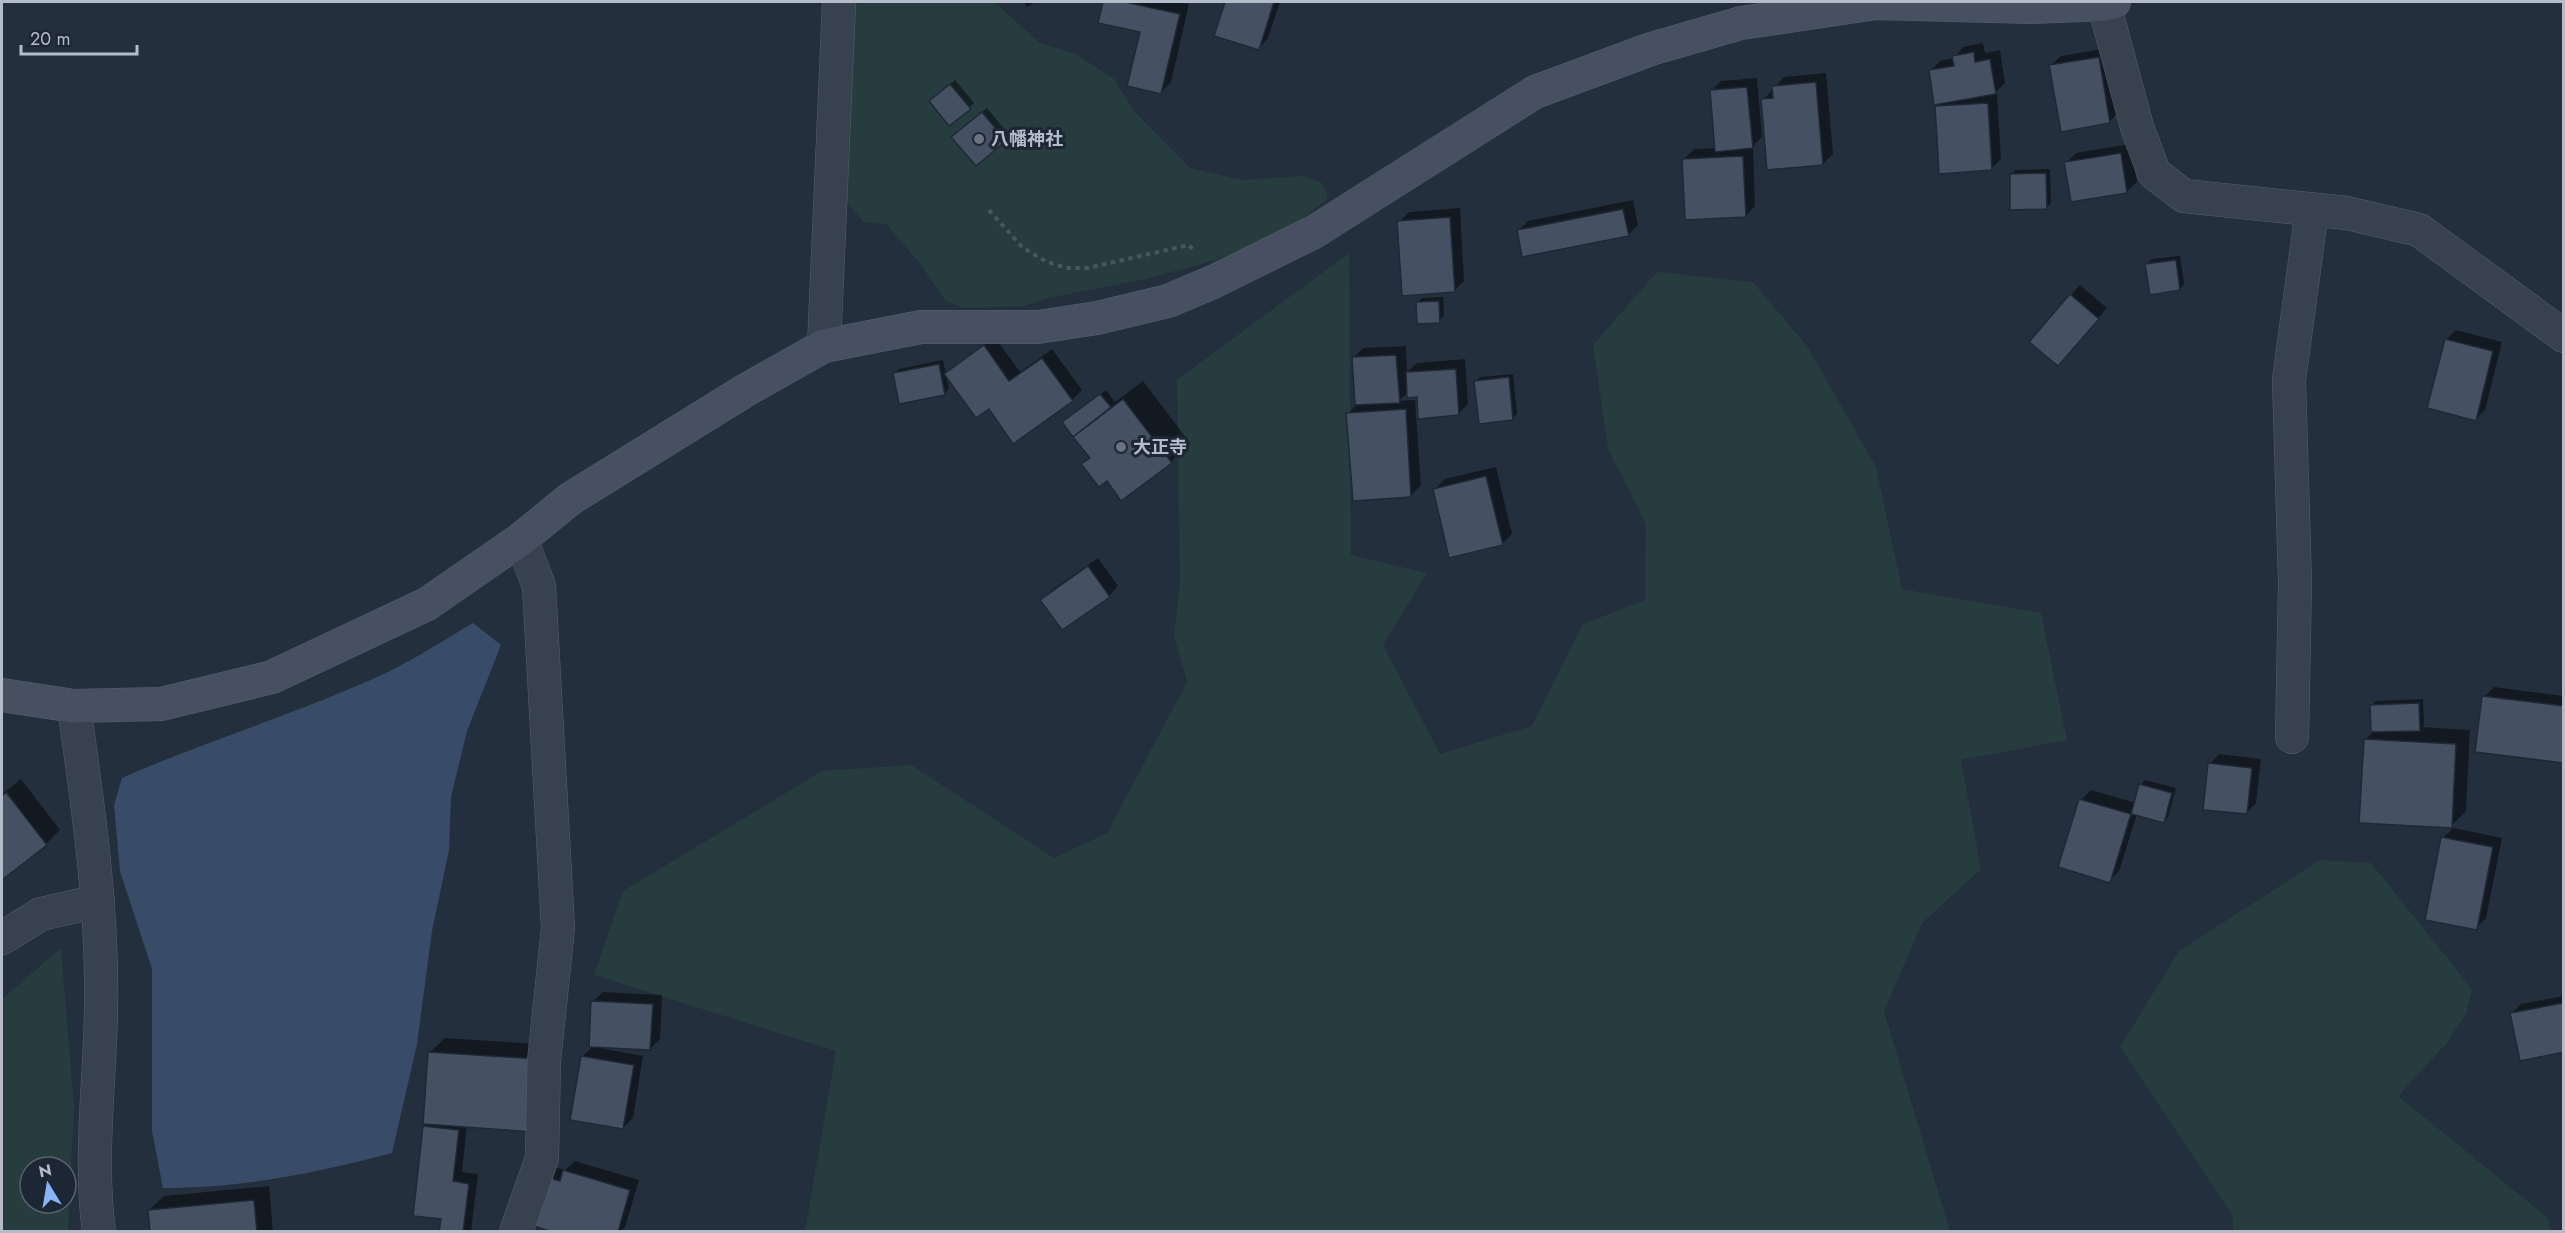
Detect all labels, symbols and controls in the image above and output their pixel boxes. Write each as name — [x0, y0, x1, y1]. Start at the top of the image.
scale bar — [21, 18, 136, 56]
text: 20 m — [30, 26, 70, 52]
place label: 八幡神社 — [991, 126, 1063, 152]
marker: 八幡神社 — [972, 132, 986, 146]
place label: 大正寺 — [1133, 434, 1187, 460]
marker: 大正寺 — [1114, 440, 1128, 454]
north arrow — [18, 1155, 78, 1215]
text: N — [37, 1158, 54, 1183]

